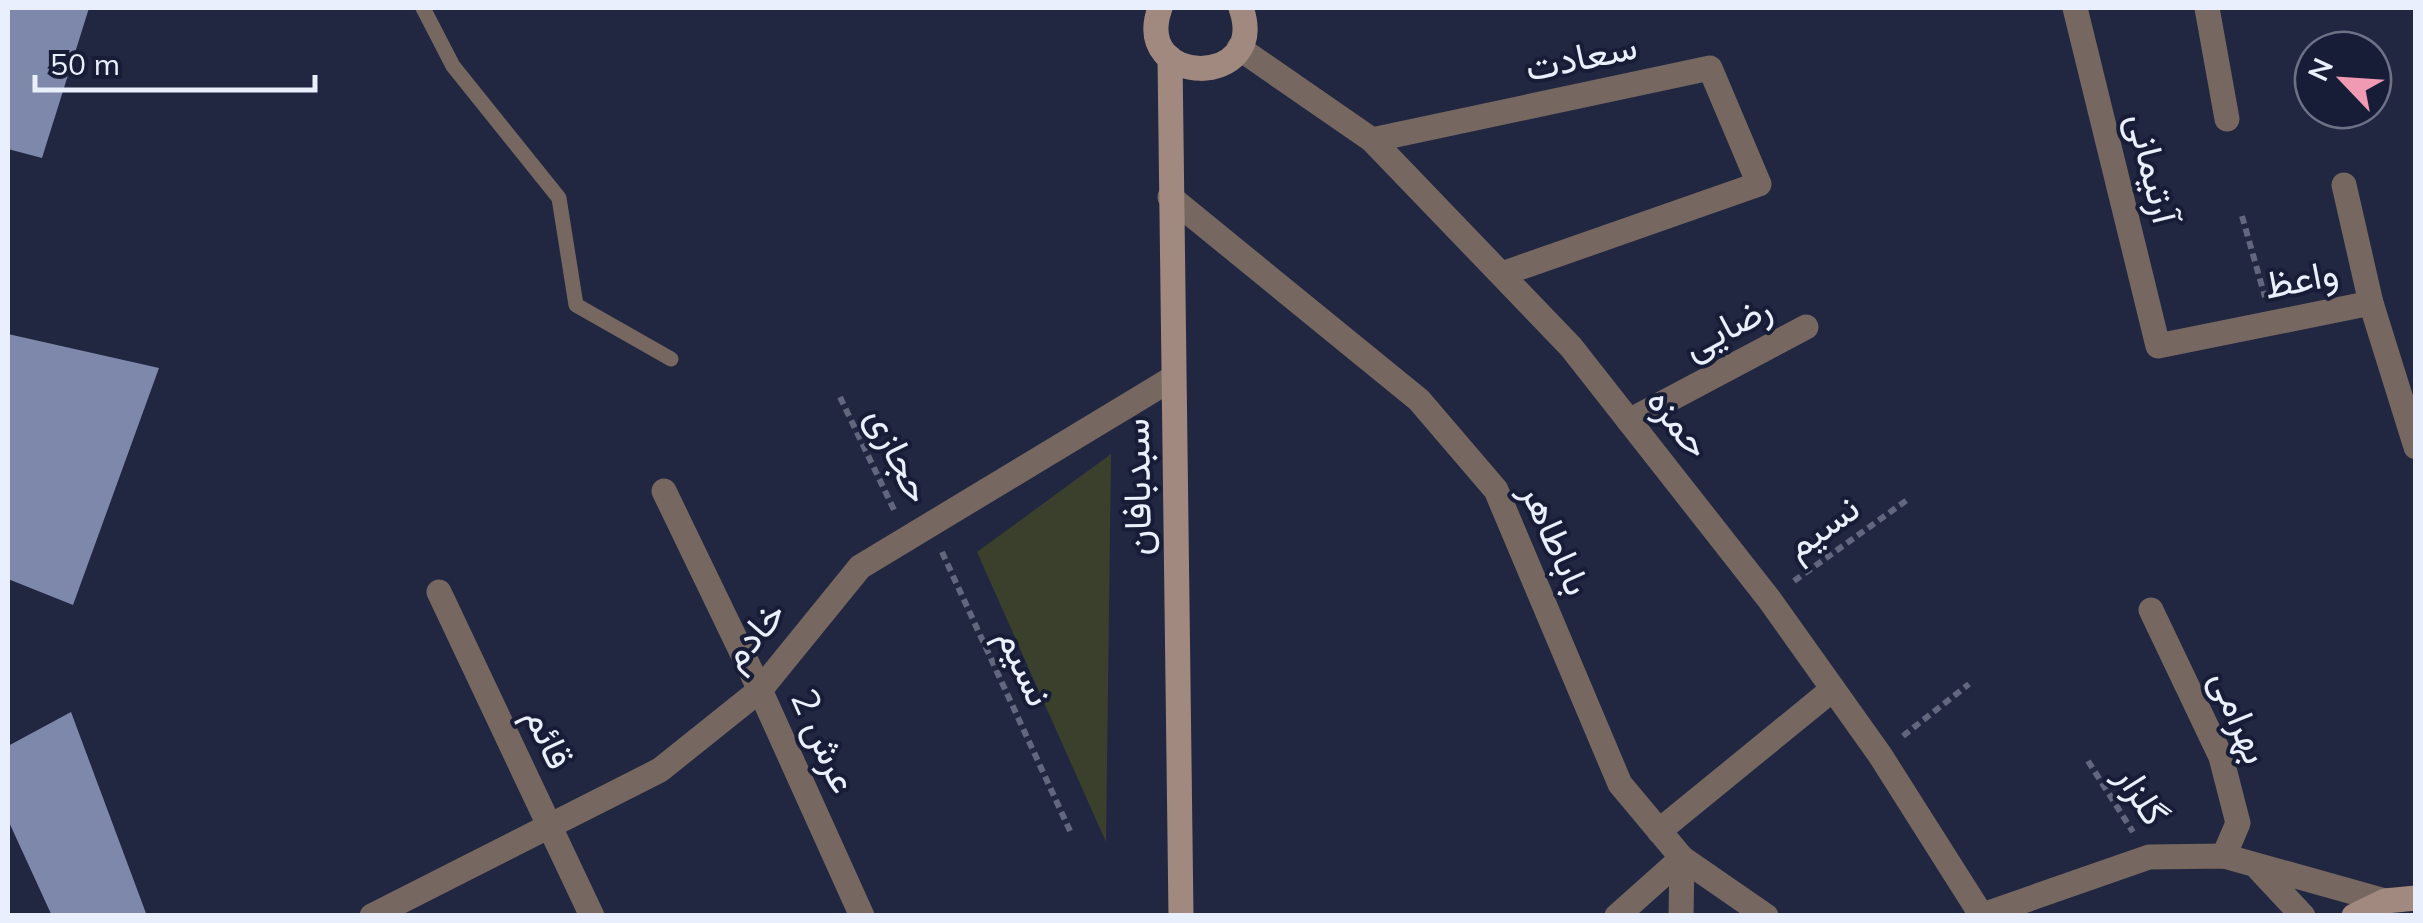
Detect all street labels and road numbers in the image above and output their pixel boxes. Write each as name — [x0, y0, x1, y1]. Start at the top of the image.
street label: سعادت — [1520, 21, 1641, 91]
street label: آرتیمانی — [2117, 108, 2192, 231]
street label: واعظ — [2260, 247, 2342, 309]
street label: رضایی — [1674, 283, 1779, 369]
street label: حمزه — [1637, 377, 1722, 467]
street label: حجازی — [856, 399, 944, 511]
street label: سبدبافان — [1111, 418, 1161, 556]
street label: باباطاهر — [1511, 474, 1603, 602]
street label: نسیم — [1775, 483, 1869, 571]
street label: خادم — [709, 590, 797, 680]
street label: نسیم — [985, 620, 1065, 714]
street label: بهرامی — [2201, 663, 2281, 770]
street label: عرش 2 — [781, 681, 869, 800]
street label: قائم — [513, 699, 585, 777]
street label: گلزار — [2105, 754, 2180, 834]

